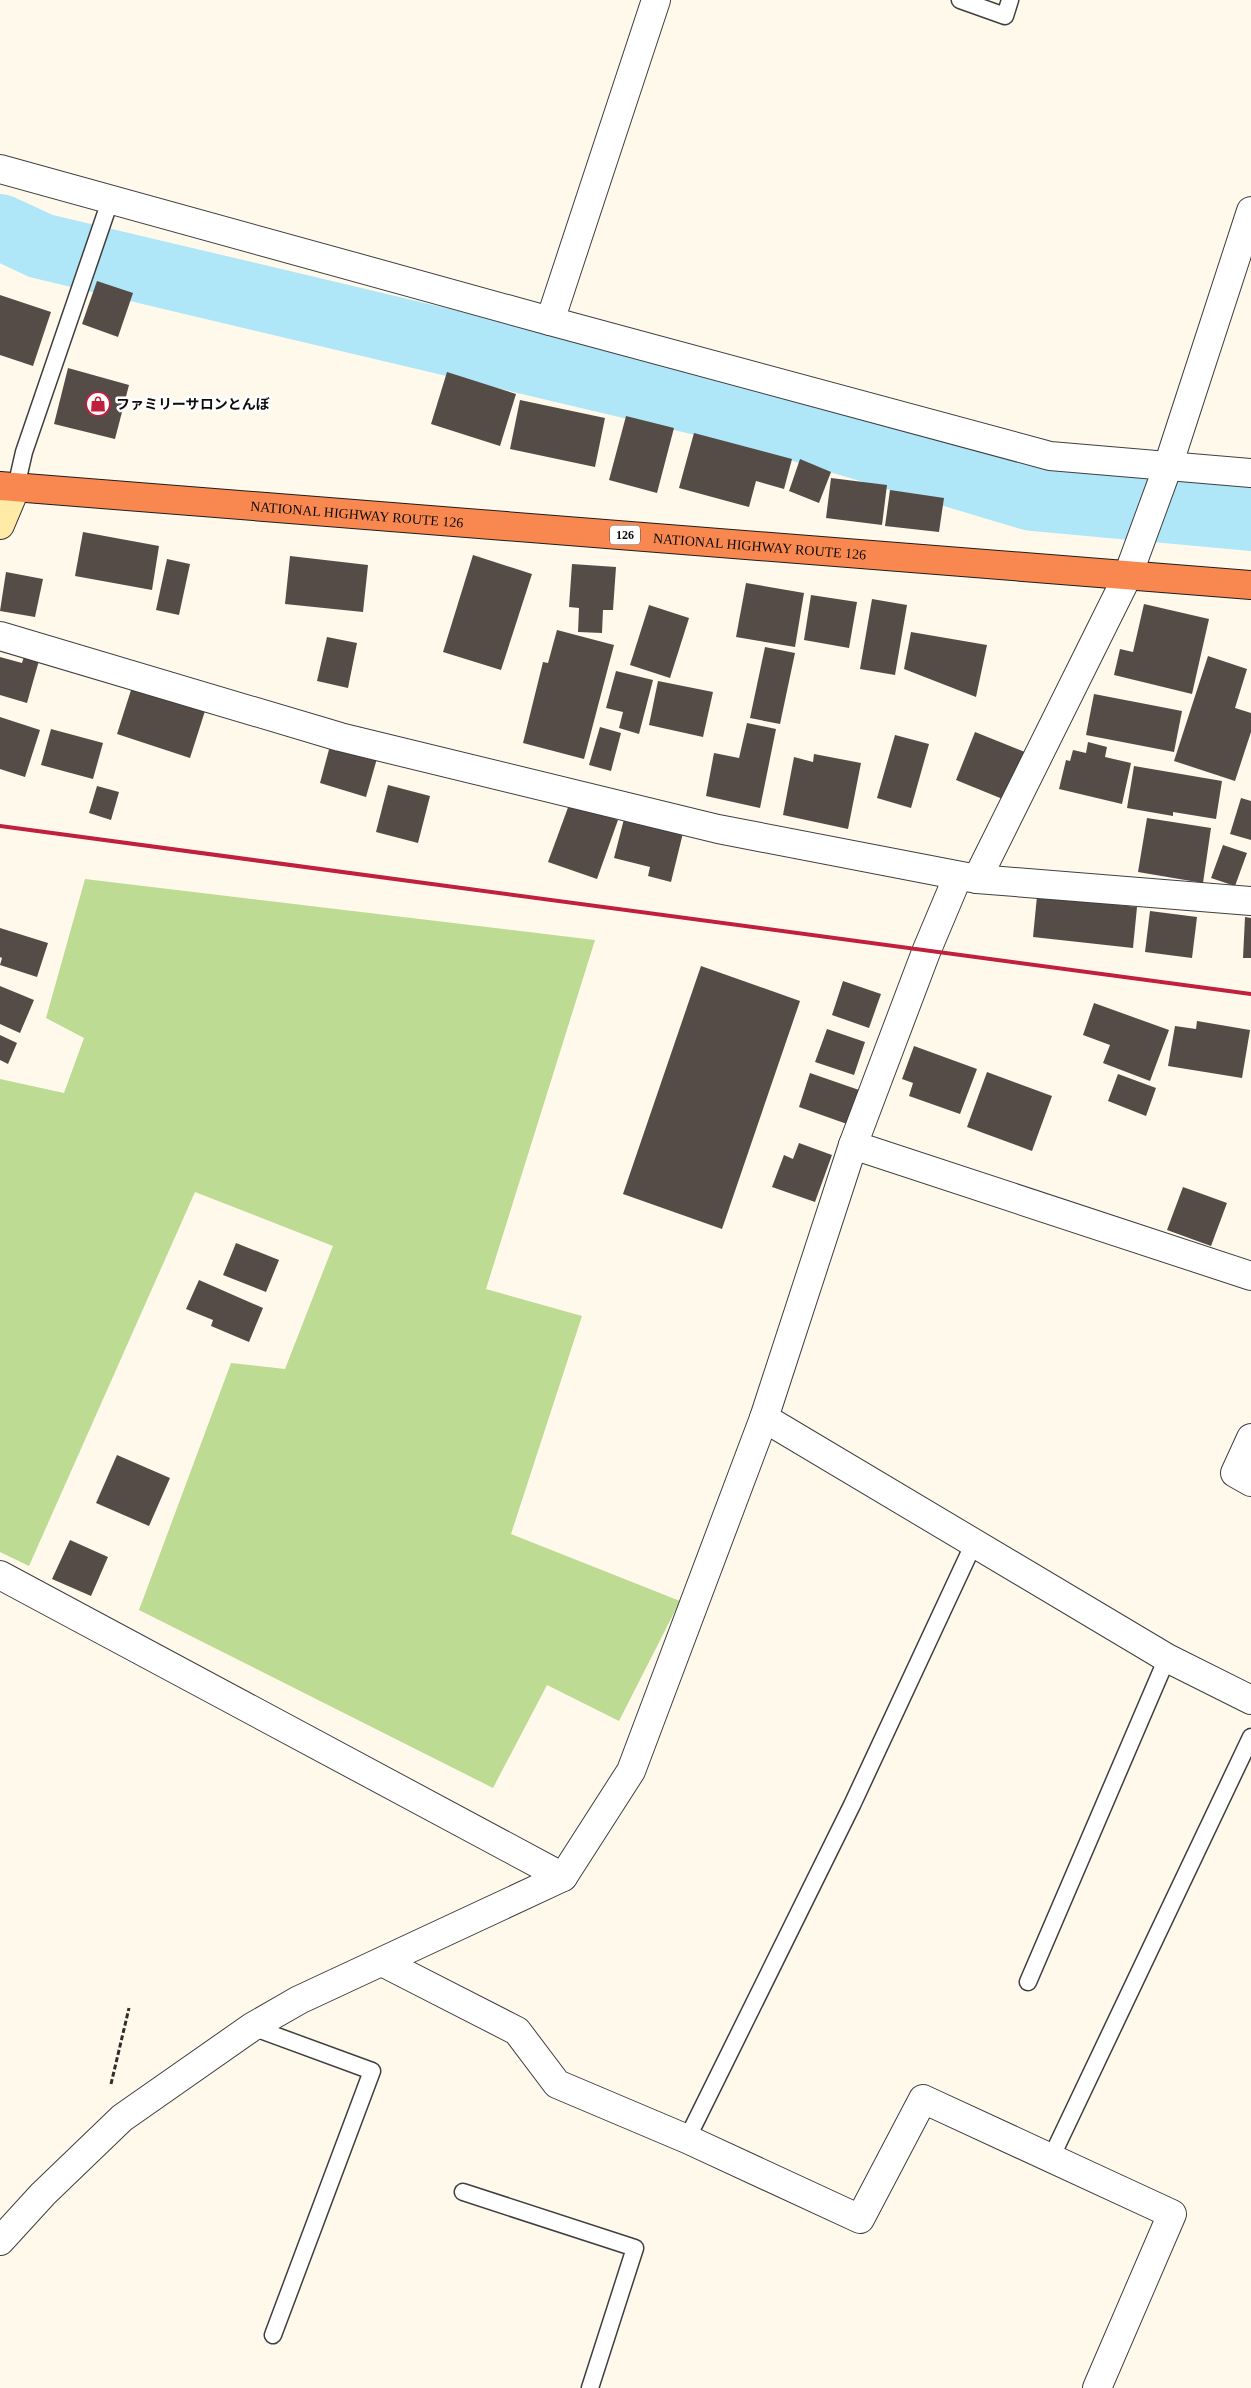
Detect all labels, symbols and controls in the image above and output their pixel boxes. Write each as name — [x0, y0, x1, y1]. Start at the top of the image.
shop icon: ファミリーサロンとんぼ — [85, 391, 111, 417]
place label: ファミリーサロンとんぼ — [116, 397, 270, 412]
street label: NATIONAL HIGHWAY ROUTE 126 — [250, 499, 464, 531]
road number: 126 — [610, 526, 640, 544]
street label: NATIONAL HIGHWAY ROUTE 126 — [652, 531, 867, 563]

